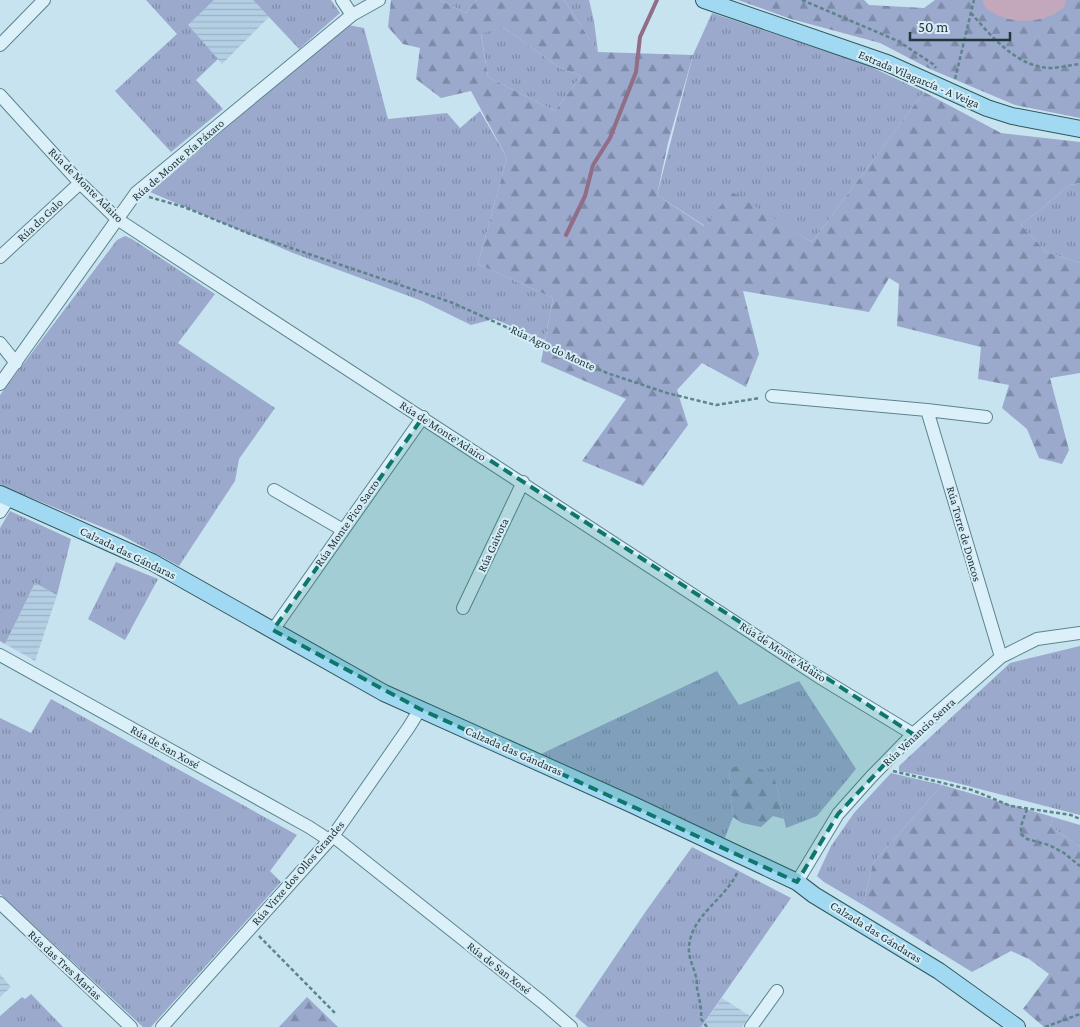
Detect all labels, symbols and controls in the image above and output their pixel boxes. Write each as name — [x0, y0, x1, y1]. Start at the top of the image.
scale bar — [910, 10, 1010, 42]
text: 50 m — [918, 19, 948, 35]
street label: Estrada Vilagarcía - A Veiga — [856, 47, 982, 111]
street label: Rúa de Monte Pía Páxaro — [129, 116, 227, 204]
street label: Rúa de Monte Adairo — [46, 145, 126, 225]
street label: Rúa do Galo — [14, 195, 66, 245]
street label: Rúa Agro do Monte — [509, 322, 597, 374]
street label: Rúa de Monte Adairo — [397, 398, 489, 464]
street label: Rúa Monte Pico Sacro — [312, 477, 382, 569]
street label: Rúa Torre de Doncos — [944, 485, 984, 583]
street label: Rúa Gaivota — [474, 515, 512, 574]
street label: Calzada das Gándaras — [78, 524, 179, 582]
street label: Rúa de Monte Adairo — [737, 619, 829, 685]
street label: Rúa Venancio Senra — [880, 695, 958, 769]
street label: Rúa de San Xosé — [128, 722, 202, 772]
street label: Calzada das Gándaras — [463, 723, 565, 779]
street label: Rúa Virxe dos Ollos Grandes — [249, 818, 347, 928]
street label: Calzada das Gándaras — [828, 898, 925, 966]
street label: Rúa das Tres Marias — [25, 927, 105, 1003]
street label: Rúa de San Xosé — [464, 939, 534, 997]

